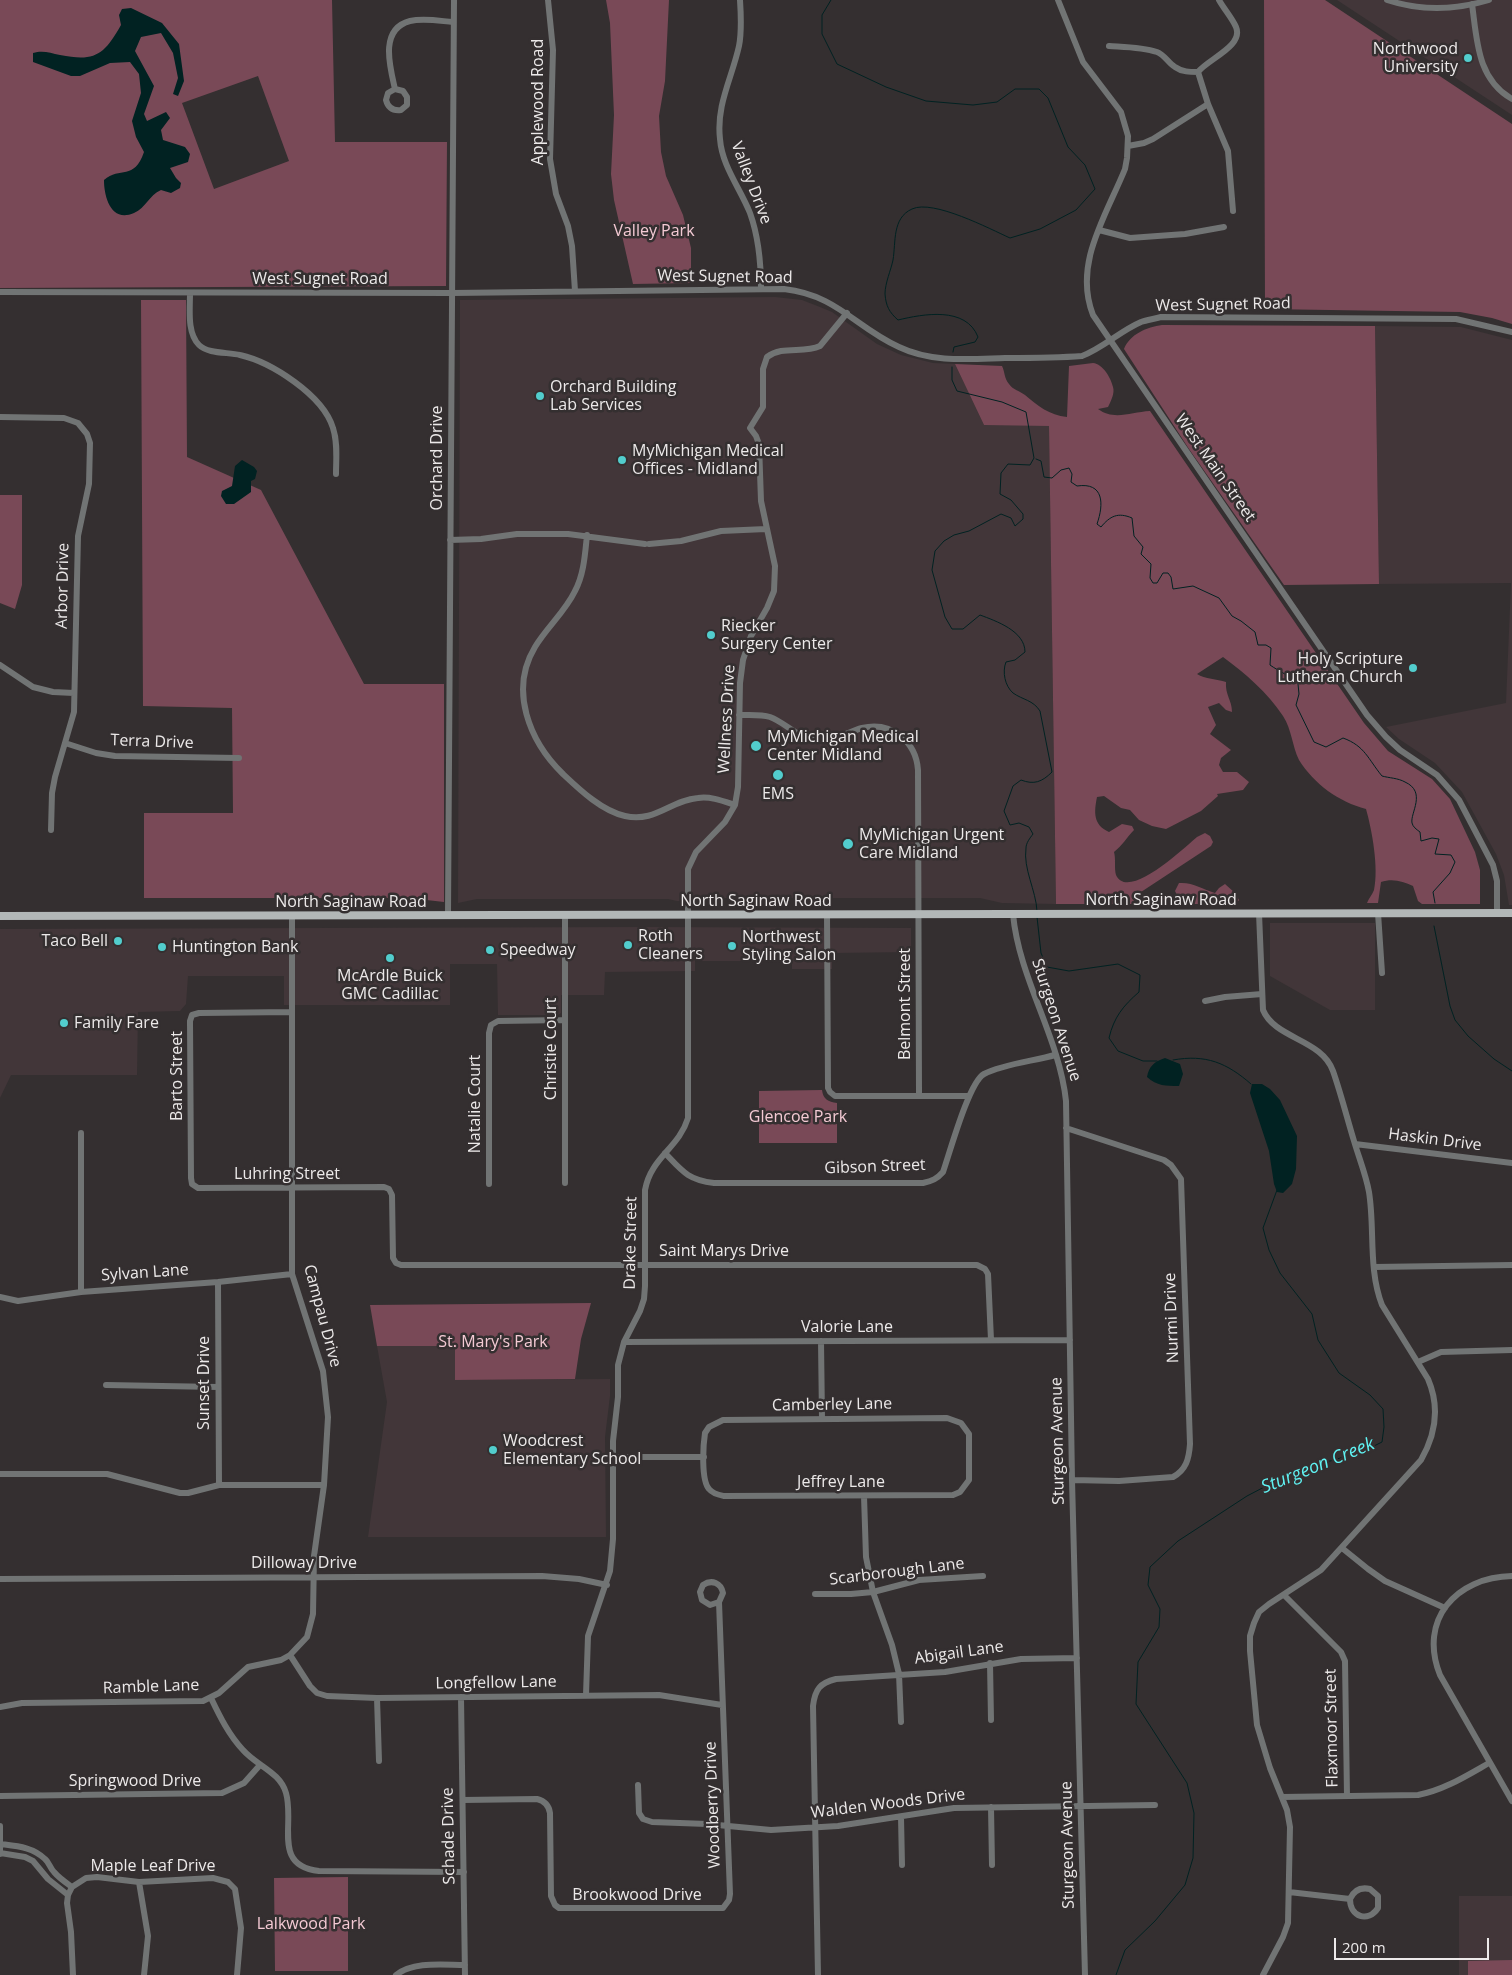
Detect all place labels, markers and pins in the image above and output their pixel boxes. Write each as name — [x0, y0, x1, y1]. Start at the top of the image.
place label: Northwood University — [1373, 39, 1458, 77]
marker: Northwood University — [1462, 52, 1474, 64]
place label: Orchard Building Lab Services — [550, 377, 676, 415]
marker: Orchard Building Lab Services — [534, 390, 546, 402]
place label: MyMichigan Medical Offices - Midland — [632, 441, 784, 479]
marker: MyMichigan Medical Offices - Midland — [616, 454, 628, 466]
place label: Riecker Surgery Center — [721, 616, 833, 654]
marker: Riecker Surgery Center — [705, 629, 717, 641]
place label: Holy Scripture Lutheran Church — [1277, 649, 1403, 687]
marker: Holy Scripture Lutheran Church — [1407, 662, 1419, 674]
place label: MyMichigan Medical Center Midland — [767, 727, 919, 765]
marker: MyMichigan Medical Center Midland — [749, 739, 763, 753]
marker: EMS — [771, 768, 785, 782]
place label: EMS — [762, 784, 794, 804]
place label: MyMichigan Urgent Care Midland — [859, 825, 1004, 863]
marker: MyMichigan Urgent Care Midland — [841, 837, 855, 851]
place label: Roth Cleaners — [638, 926, 703, 964]
place label: Northwest Styling Salon — [742, 927, 836, 965]
place label: Taco Bell — [41, 931, 108, 951]
marker: Taco Bell — [112, 935, 124, 947]
place label: Huntington Bank — [172, 937, 298, 957]
marker: Roth Cleaners — [622, 939, 634, 951]
place label: Speedway — [500, 940, 576, 960]
marker: Northwest Styling Salon — [726, 940, 738, 952]
marker: Huntington Bank — [156, 941, 168, 953]
marker: Speedway — [484, 944, 496, 956]
marker: McArdle Buick GMC Cadillac — [384, 952, 396, 964]
place label: McArdle Buick GMC Cadillac — [337, 966, 443, 1004]
place label: Family Fare — [74, 1013, 159, 1033]
marker: Family Fare — [58, 1017, 70, 1029]
place label: Woodcrest Elementary School — [503, 1431, 641, 1469]
marker: Woodcrest Elementary School — [487, 1444, 499, 1456]

